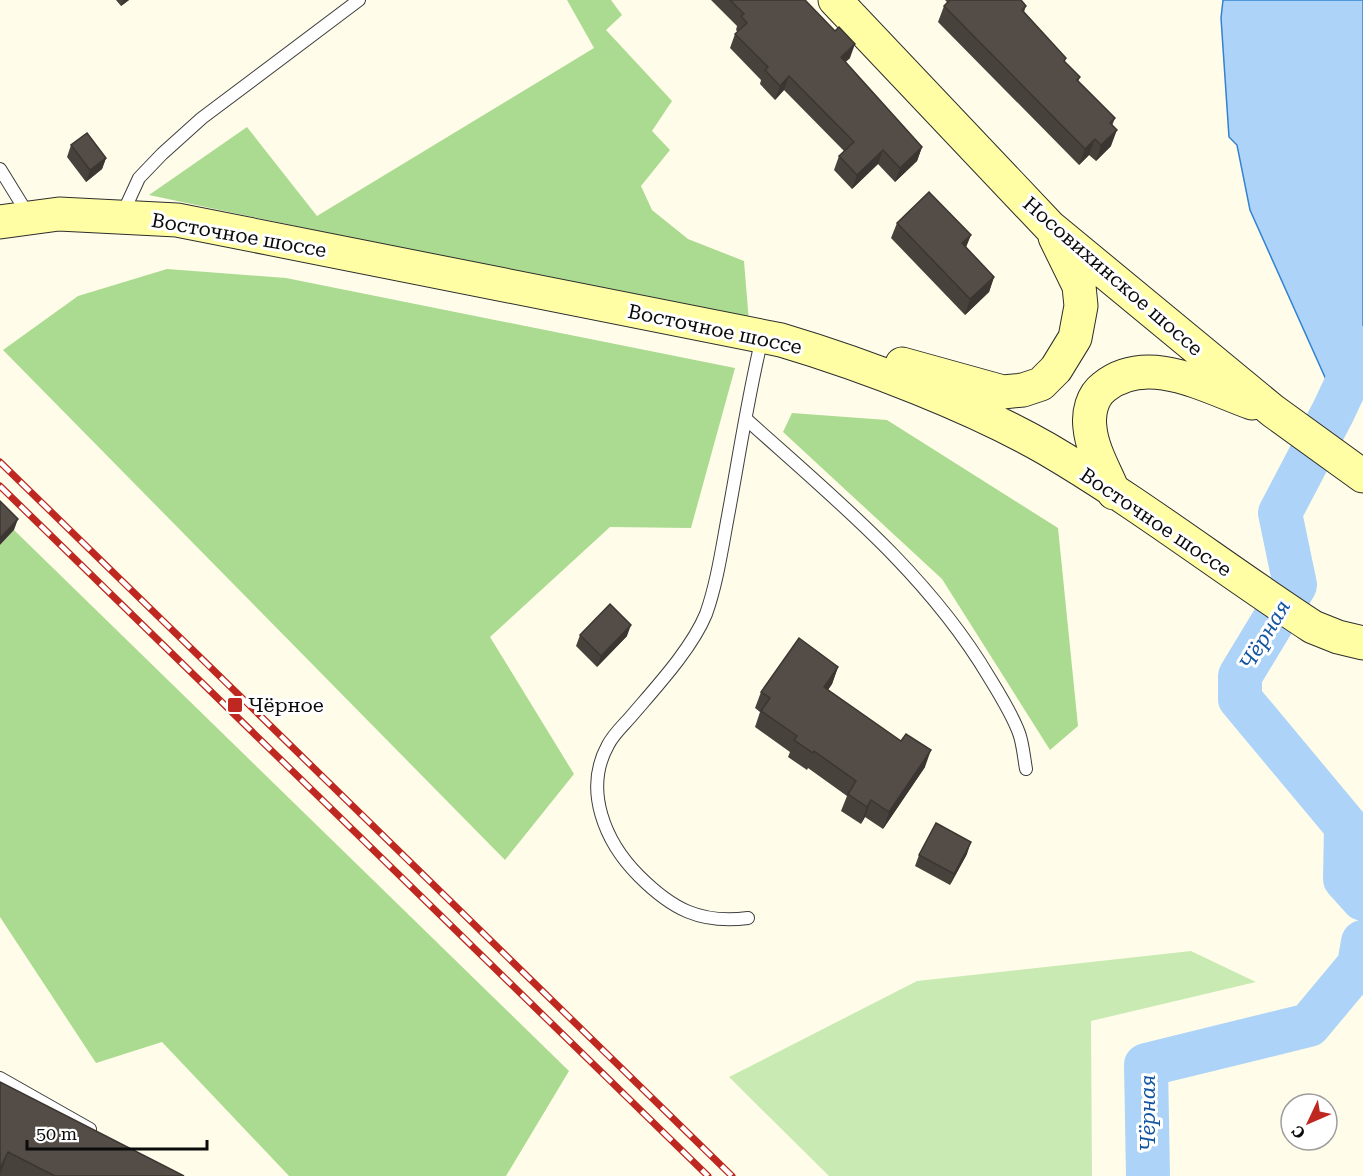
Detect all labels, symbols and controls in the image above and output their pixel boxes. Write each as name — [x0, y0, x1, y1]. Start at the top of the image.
street label: Носовихинское шоссе — [1018, 191, 1208, 361]
street label: Восточное шоссе — [150, 208, 328, 262]
street label: Восточное шоссе — [626, 299, 804, 359]
street label: Восточное шоссе — [1076, 462, 1236, 582]
water label: Чёрная — [1235, 596, 1295, 674]
place label: Чёрное — [248, 693, 324, 717]
marker: Чёрное — [226, 696, 244, 714]
water label: Чёрная — [1136, 1074, 1160, 1152]
north arrow — [1279, 1092, 1339, 1152]
scale bar — [27, 1113, 207, 1151]
text: С — [1288, 1121, 1309, 1143]
text: 50 m — [36, 1123, 77, 1144]

